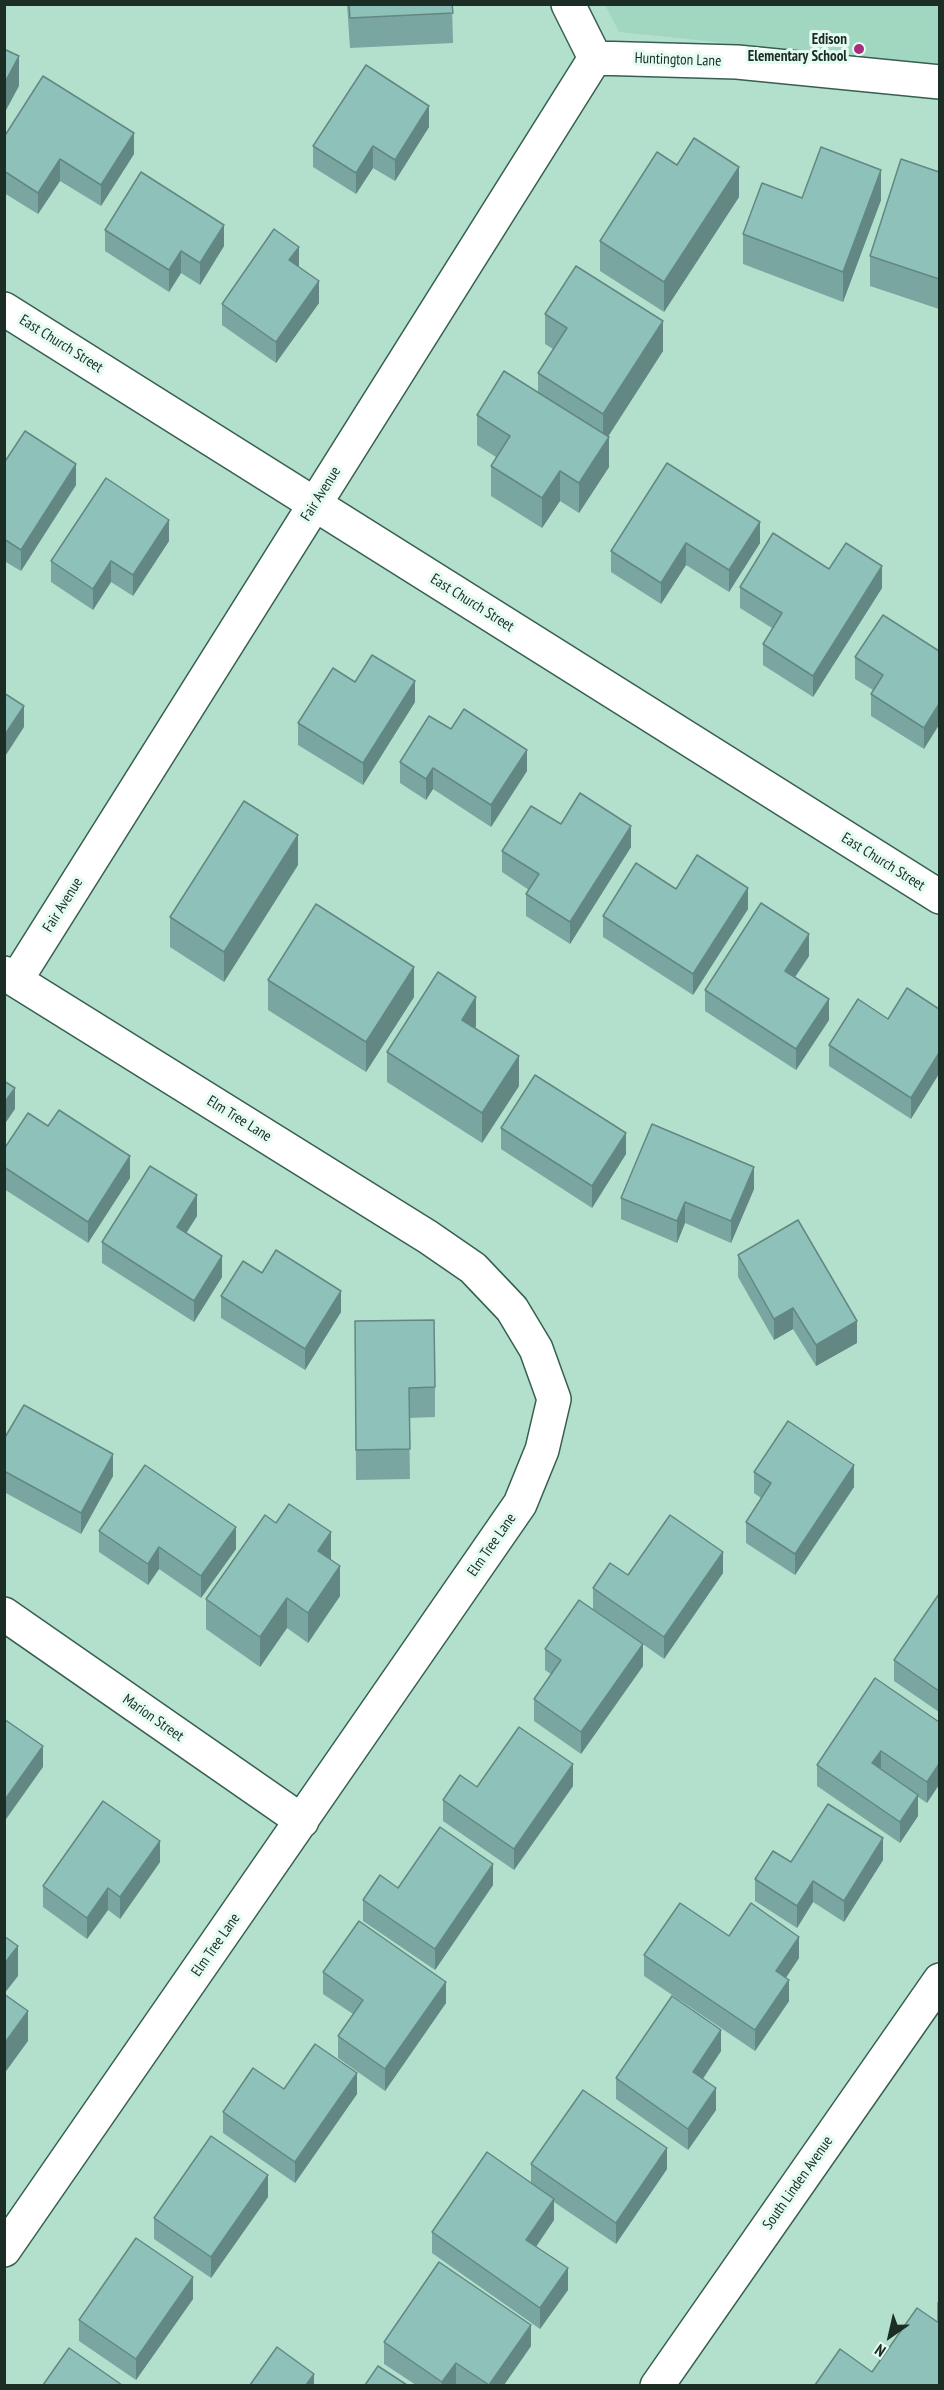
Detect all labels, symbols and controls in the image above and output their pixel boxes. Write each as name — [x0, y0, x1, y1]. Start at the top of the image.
place label: Edison Elementary School — [748, 31, 847, 66]
marker: Edison Elementary School — [852, 42, 866, 56]
street label: Huntington Lane — [634, 49, 722, 71]
street label: East Church Street — [16, 311, 106, 377]
street label: Fair Avenue — [297, 464, 345, 524]
street label: East Church Street — [427, 570, 517, 636]
street label: East Church Street — [838, 829, 928, 895]
street label: Fair Avenue — [39, 875, 87, 935]
street label: Elm Tree Lane — [203, 1092, 275, 1146]
street label: Elm Tree Lane — [464, 1510, 520, 1580]
street label: Marion Street — [119, 1690, 187, 1746]
street label: Elm Tree Lane — [188, 1910, 244, 1980]
street label: South Linden Avenue — [759, 2133, 837, 2233]
north arrow — [860, 2306, 920, 2366]
text: N — [871, 2340, 889, 2362]

